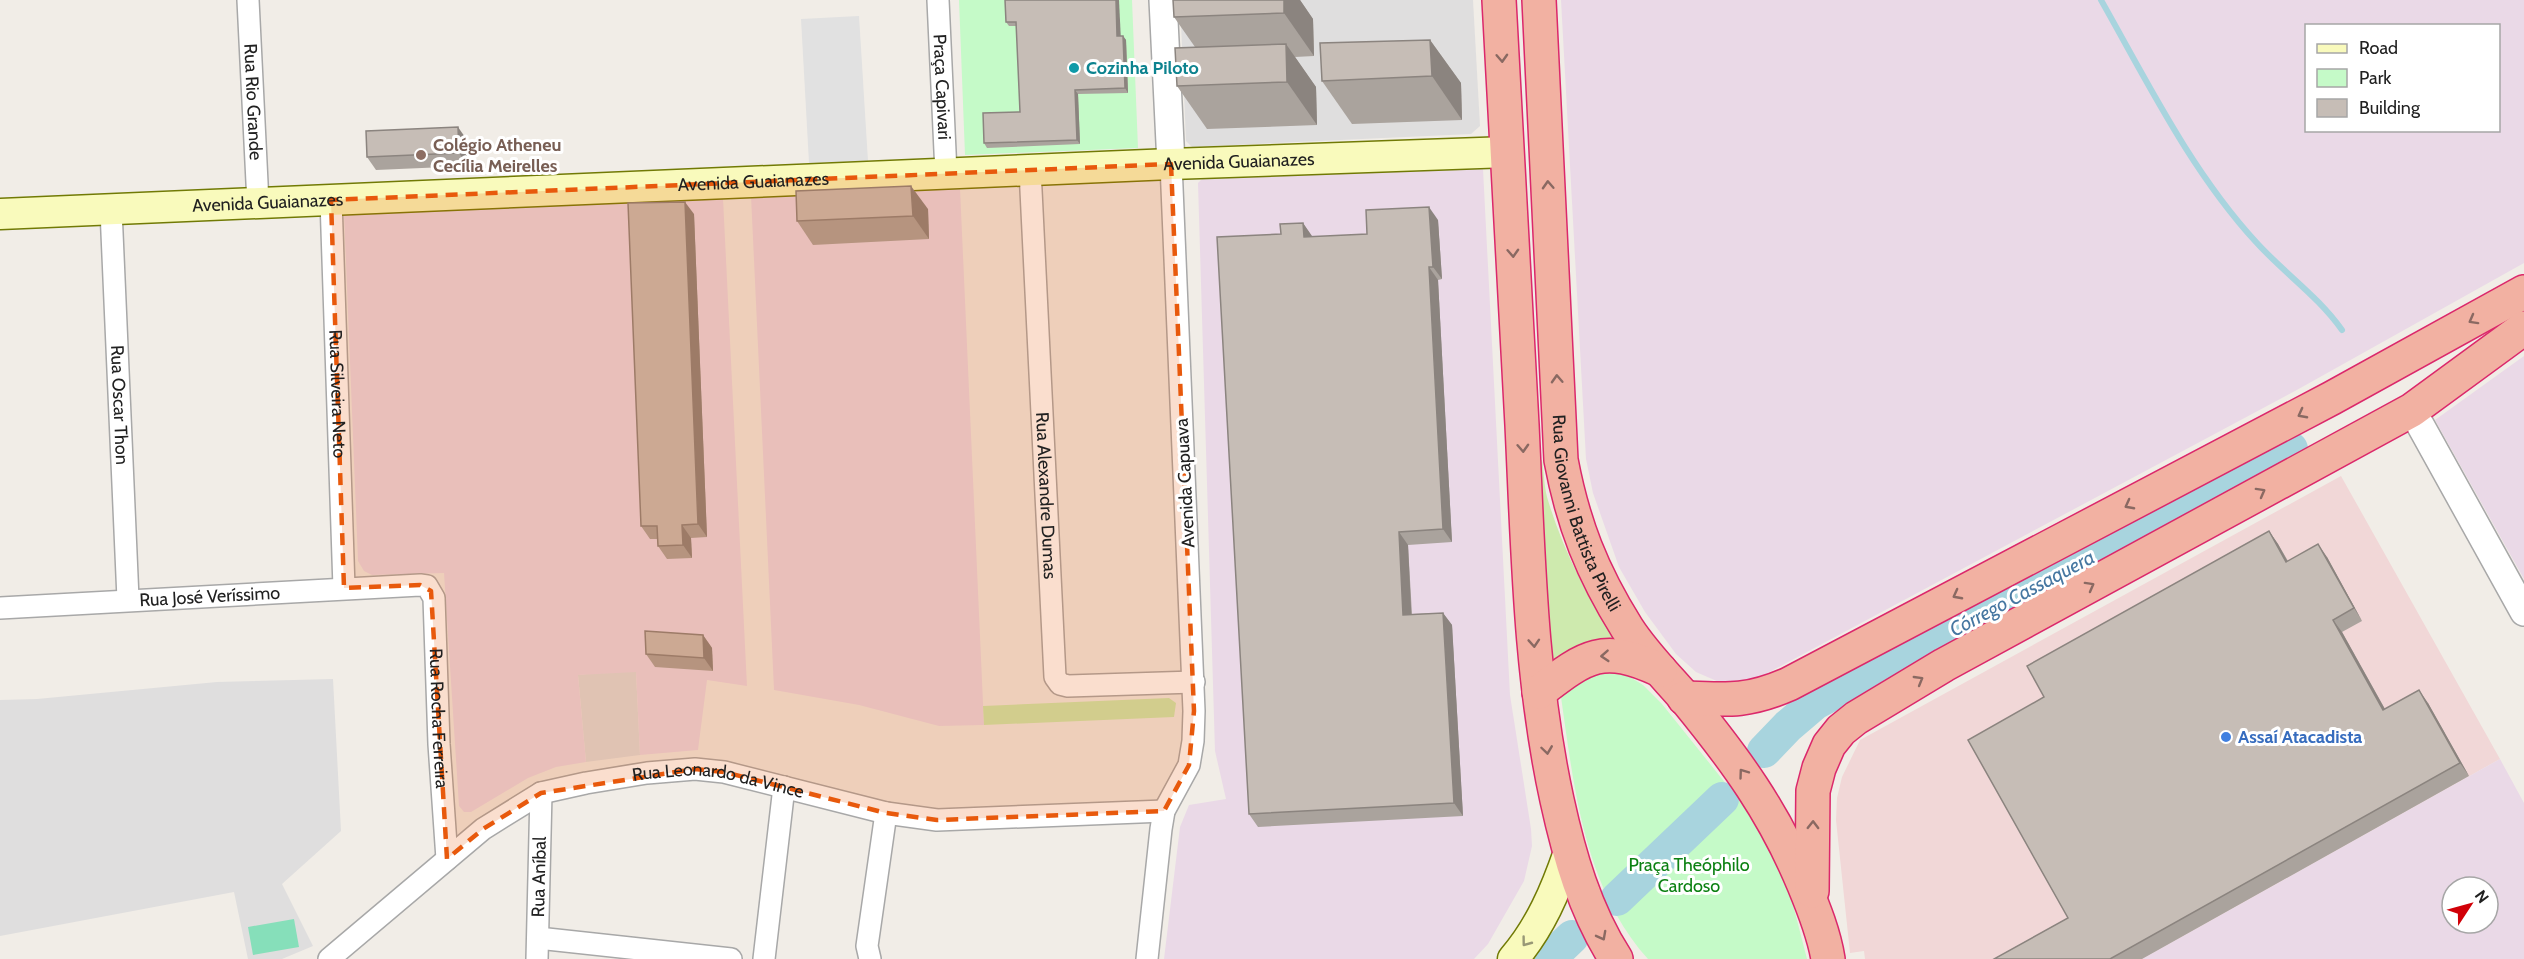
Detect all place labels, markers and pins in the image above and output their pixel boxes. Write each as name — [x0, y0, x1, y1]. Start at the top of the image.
place label: Cozinha Piloto — [1086, 57, 1199, 79]
marker: Cozinha Piloto — [1067, 61, 1081, 75]
place label: Colégio Atheneu Cecília Meirelles — [433, 134, 561, 177]
marker: Colégio Atheneu Cecília Meirelles — [414, 148, 428, 162]
place label: Assaí Atacadista — [2238, 726, 2362, 748]
marker: Assaí Atacadista — [2219, 730, 2233, 744]

